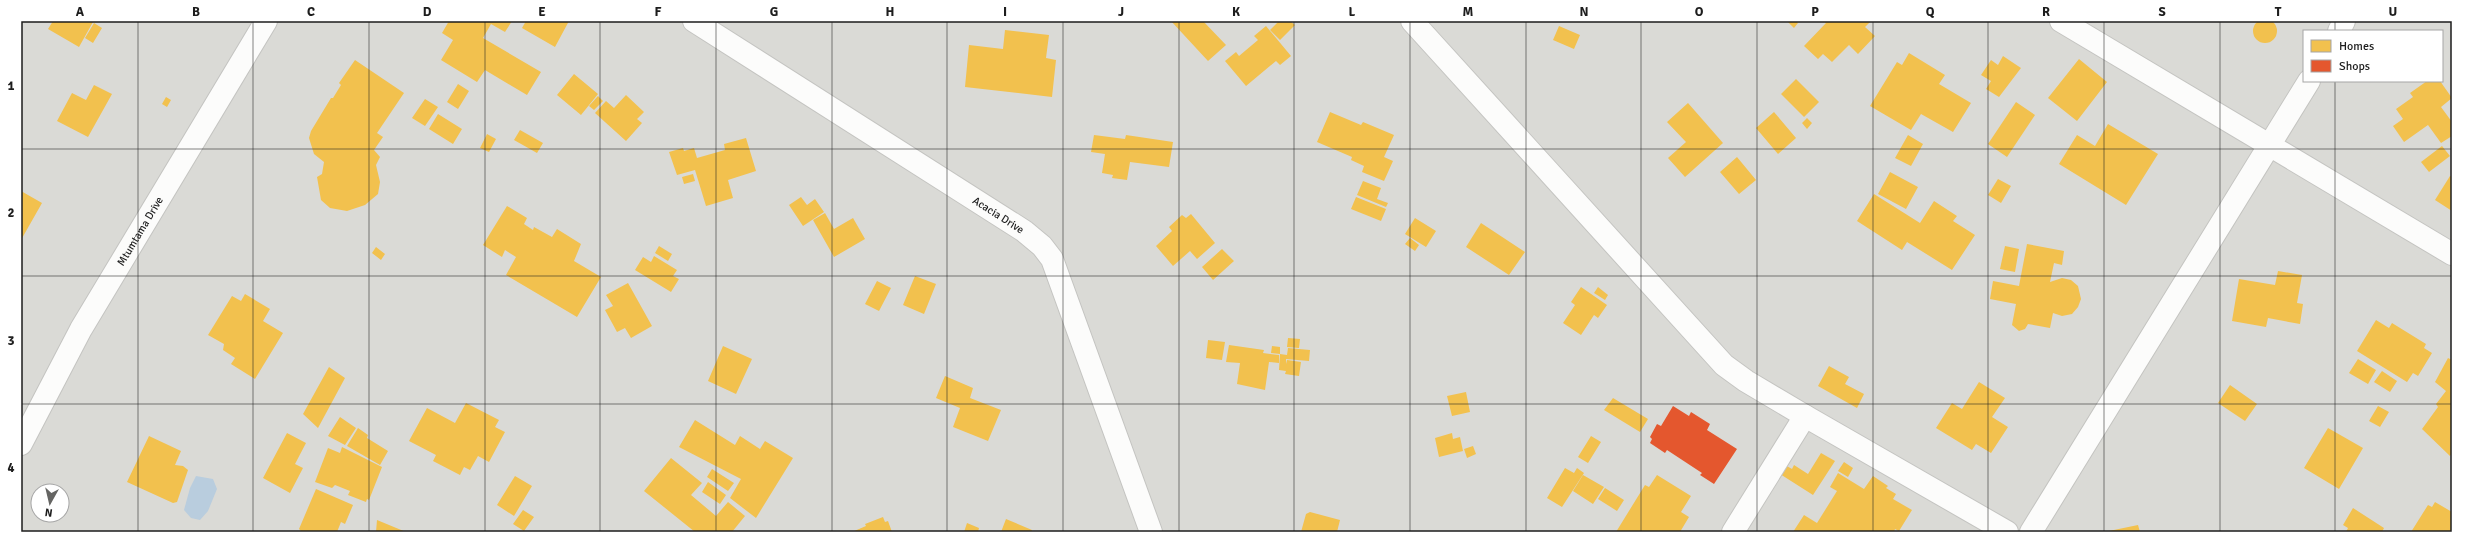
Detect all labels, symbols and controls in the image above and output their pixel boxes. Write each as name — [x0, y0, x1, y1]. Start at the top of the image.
text: A — [76, 4, 85, 20]
text: B — [192, 4, 200, 20]
text: C — [307, 4, 315, 20]
text: D — [423, 4, 432, 20]
text: E — [538, 4, 546, 20]
text: F — [655, 4, 662, 20]
text: G — [770, 4, 778, 20]
text: H — [886, 4, 894, 20]
text: I — [1003, 4, 1007, 20]
text: J — [1118, 4, 1124, 20]
text: K — [1232, 4, 1240, 20]
text: L — [1349, 4, 1356, 20]
text: M — [1463, 4, 1474, 20]
text: N — [1579, 4, 1589, 20]
text: O — [1695, 4, 1704, 20]
text: P — [1811, 4, 1819, 20]
text: Q — [1926, 4, 1935, 20]
text: R — [2042, 4, 2050, 20]
text: S — [2158, 4, 2166, 20]
text: T — [2275, 4, 2282, 20]
text: U — [2389, 4, 2397, 20]
legend — [2303, 30, 2443, 82]
text: Homes — [2339, 39, 2374, 54]
text: Shops — [2339, 59, 2370, 74]
text: 1 — [7, 78, 15, 94]
street label: Mtumtama Drive — [114, 194, 166, 268]
street label: Acacia Drive — [970, 194, 1027, 236]
text: 2 — [7, 205, 15, 221]
text: 3 — [7, 333, 15, 349]
text: 4 — [7, 460, 15, 476]
north arrow — [30, 483, 70, 523]
text: N — [44, 505, 53, 519]

